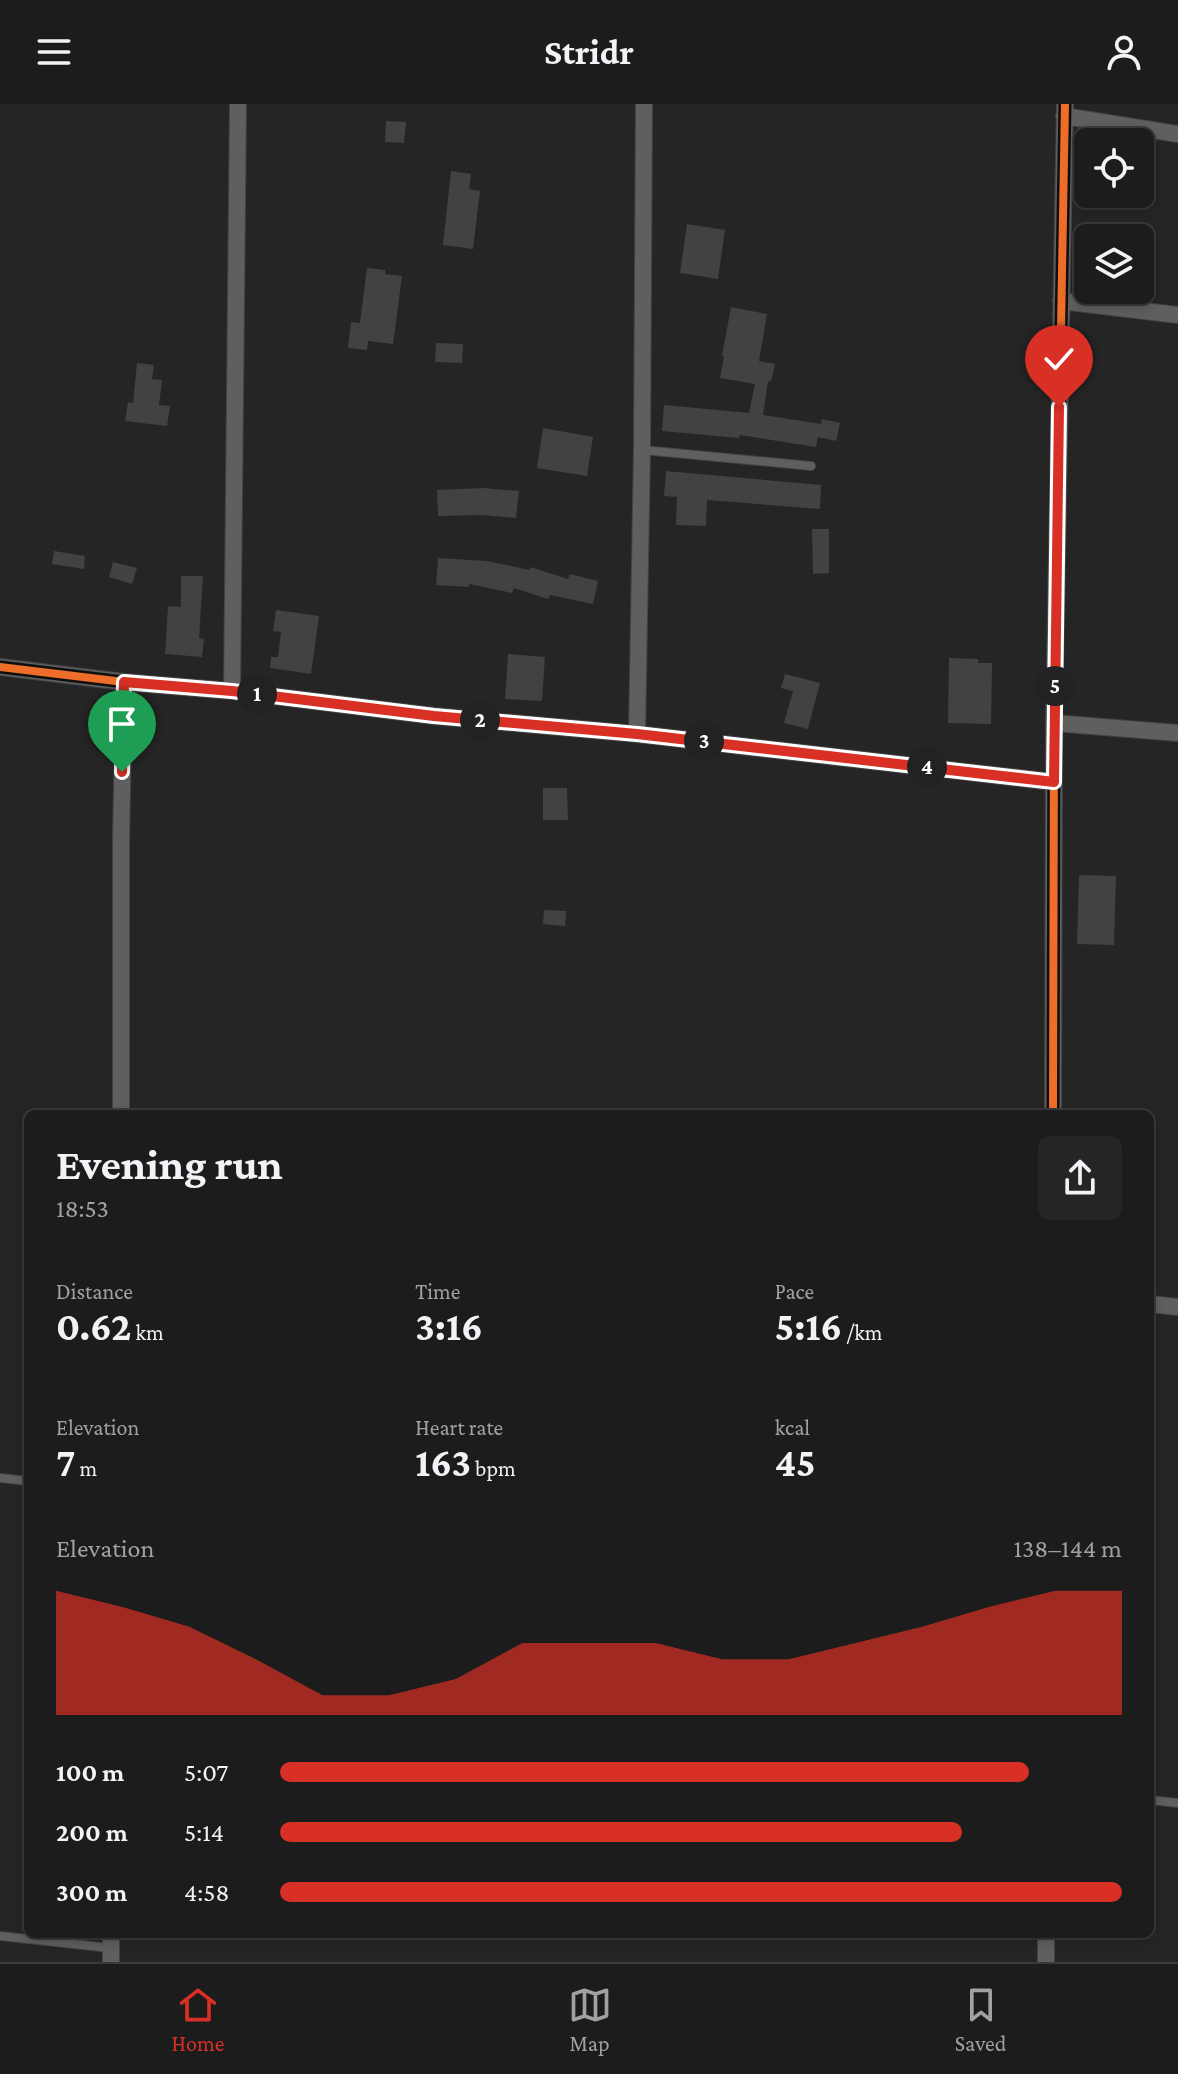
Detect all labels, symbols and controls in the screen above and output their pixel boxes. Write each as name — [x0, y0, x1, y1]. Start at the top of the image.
icon: menu — [32, 30, 76, 74]
icon: person — [1102, 30, 1146, 74]
text: Stridr — [544, 32, 634, 72]
map controls — [1074, 128, 1154, 304]
button: locate — [1074, 128, 1154, 208]
button: layers — [1074, 224, 1154, 304]
pin — [1025, 325, 1093, 407]
icon: check — [1037, 337, 1081, 381]
pin: 5 — [1035, 666, 1075, 706]
text: 5 — [1050, 673, 1060, 698]
pin: 1 — [237, 674, 277, 714]
text: 1 — [253, 681, 261, 706]
pin — [88, 690, 156, 772]
pin: 2 — [460, 700, 500, 740]
icon: arrive — [100, 702, 144, 746]
text: 2 — [474, 707, 486, 732]
pin: 3 — [684, 721, 724, 761]
text: 3 — [699, 728, 709, 753]
pin: 4 — [907, 747, 947, 787]
text: 4 — [921, 754, 933, 779]
button: share — [1038, 1136, 1122, 1220]
text: Evening run — [56, 1140, 283, 1188]
text: 18:53 — [56, 1194, 109, 1223]
text: Distance — [56, 1279, 133, 1304]
text: Time — [415, 1279, 460, 1304]
text: Pace — [775, 1279, 814, 1304]
text: 0.62 — [56, 1304, 131, 1349]
text: 3:16 — [415, 1304, 483, 1349]
text: 5:16 — [775, 1304, 842, 1349]
text: km — [131, 1320, 164, 1345]
text: /km — [842, 1320, 882, 1345]
text: Elevation — [56, 1415, 139, 1440]
text: Heart rate — [415, 1415, 503, 1440]
text: kcal — [775, 1415, 810, 1440]
text: 7 — [56, 1440, 75, 1485]
text: 163 — [415, 1440, 471, 1485]
text: 45 — [775, 1440, 816, 1485]
text: m — [75, 1456, 97, 1481]
text: bpm — [471, 1456, 516, 1481]
text: Elevation — [56, 1534, 154, 1563]
text: 138–144 m — [1013, 1534, 1122, 1563]
text: 100 m — [56, 1758, 124, 1787]
text: 5:07 — [184, 1758, 228, 1787]
text: 200 m — [56, 1818, 128, 1847]
text: 5:14 — [184, 1818, 224, 1847]
text: 300 m — [56, 1878, 127, 1907]
text: 4:58 — [184, 1878, 229, 1907]
tab: Home — [172, 1983, 224, 2056]
tab: Map — [568, 1983, 612, 2056]
tab: Saved — [955, 1983, 1006, 2056]

